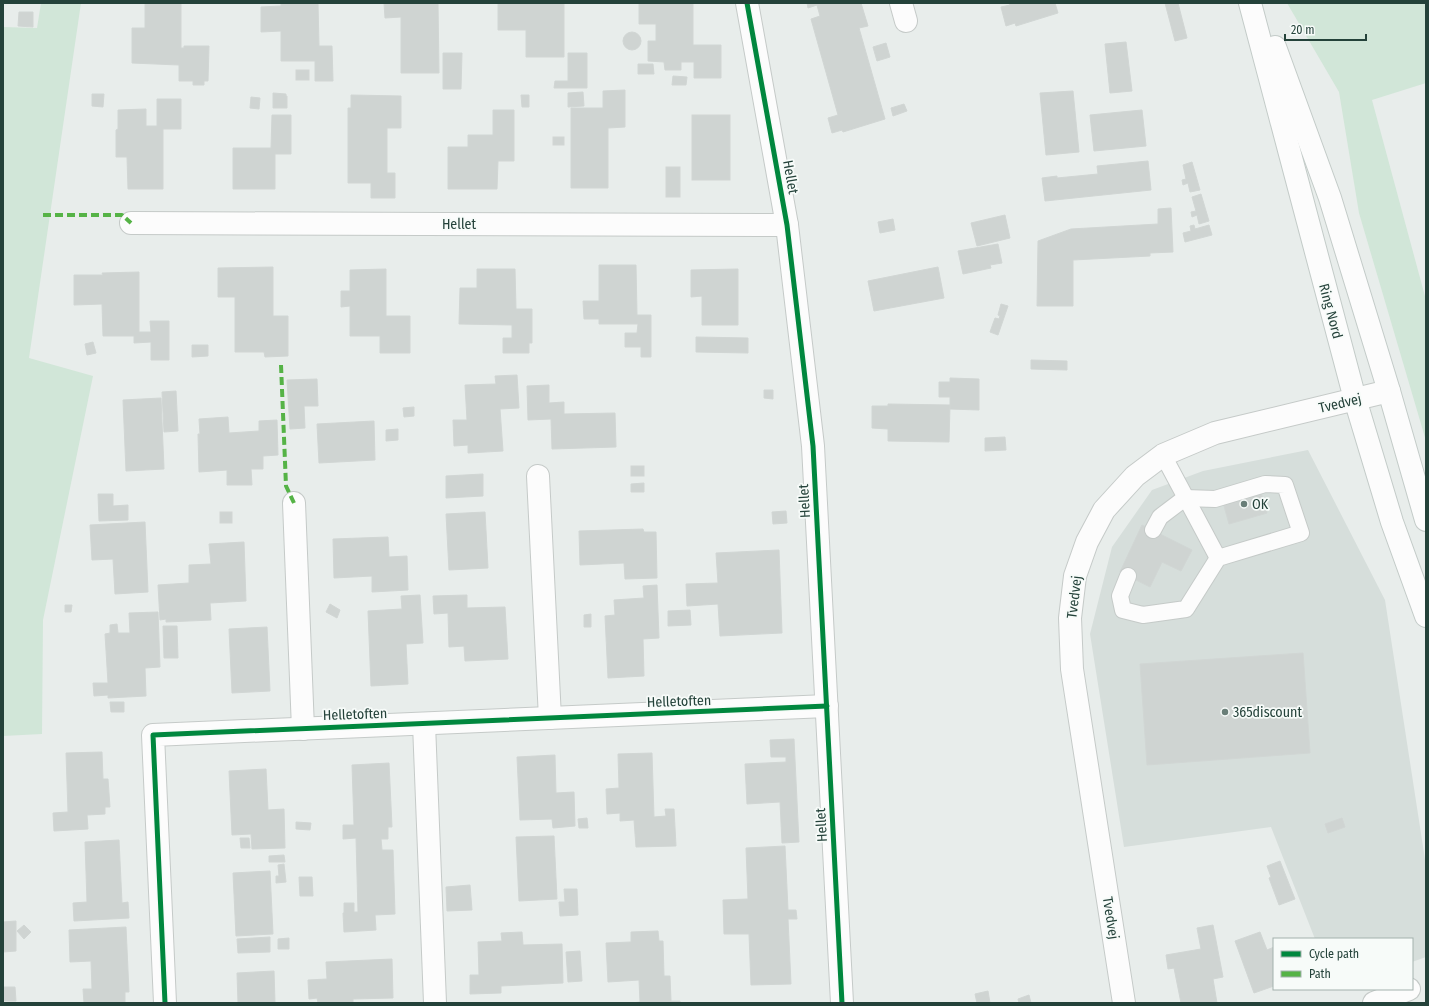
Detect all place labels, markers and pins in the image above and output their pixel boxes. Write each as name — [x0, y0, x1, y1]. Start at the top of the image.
place label: OK — [1252, 496, 1269, 513]
marker: OK — [1239, 499, 1249, 509]
place label: 365discount — [1233, 704, 1302, 721]
marker: 365discount — [1220, 707, 1230, 717]

